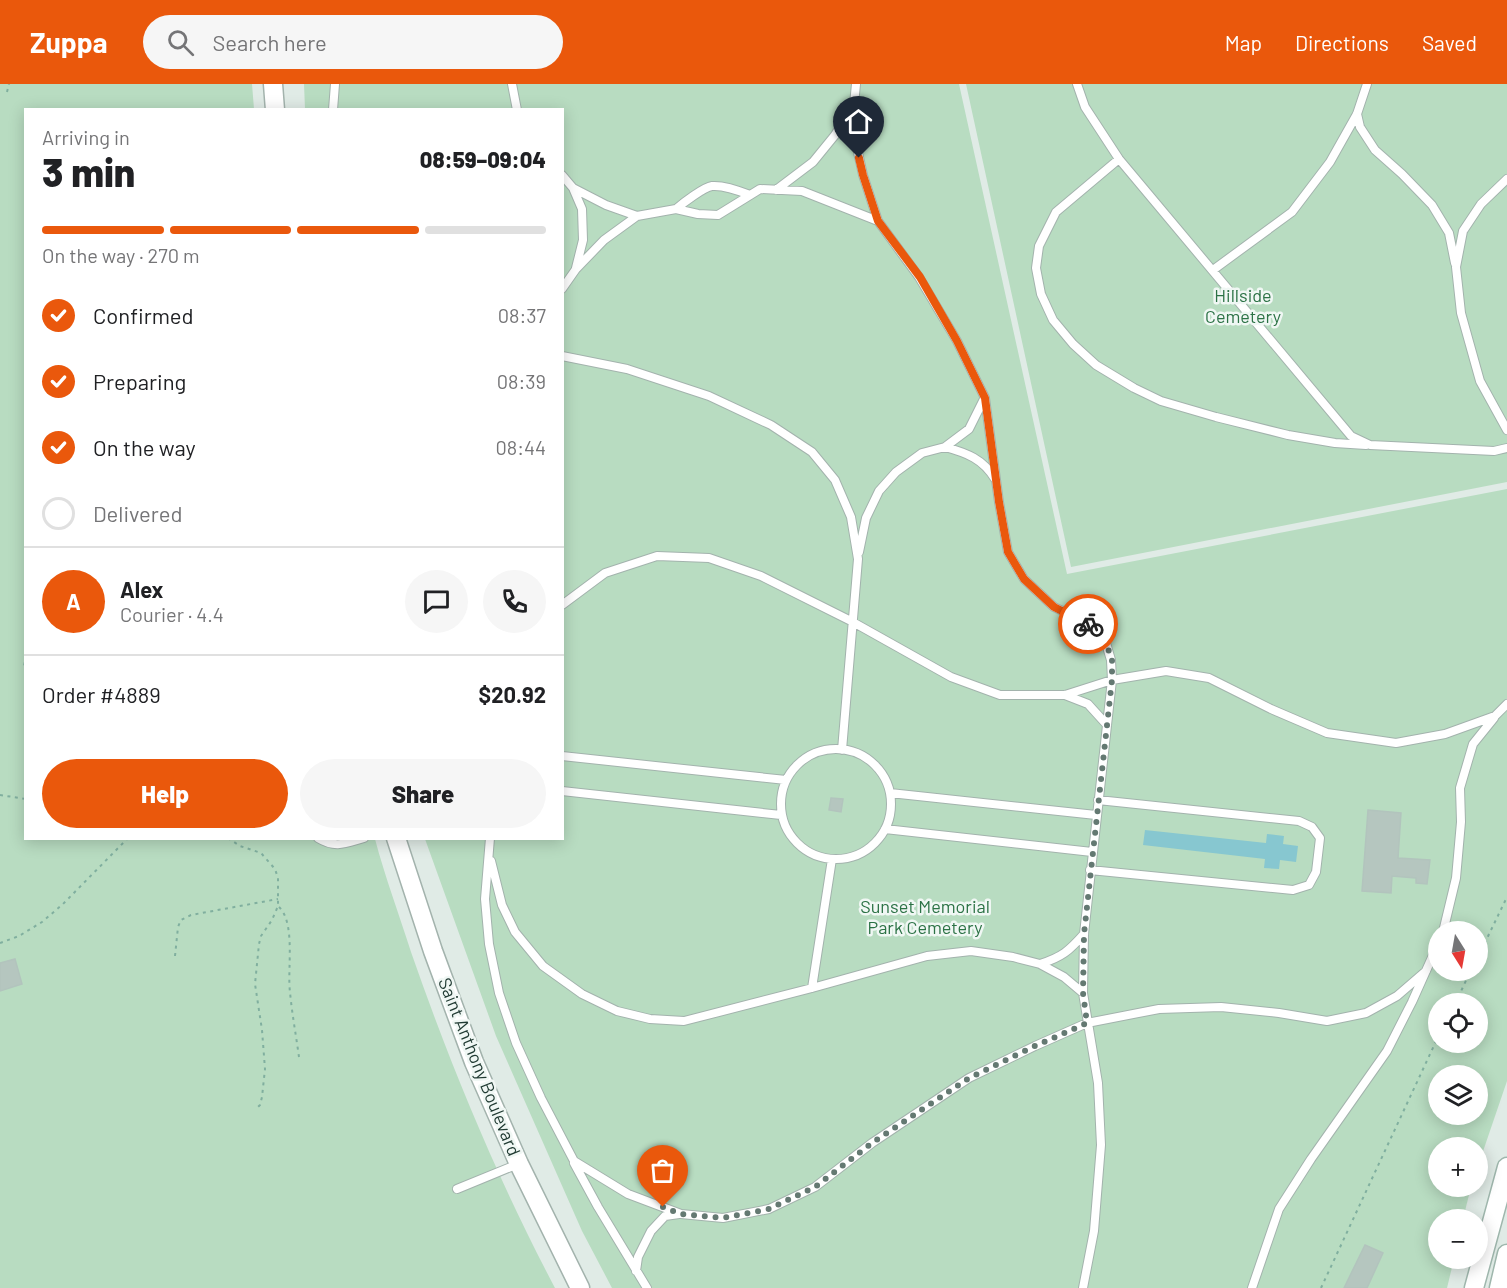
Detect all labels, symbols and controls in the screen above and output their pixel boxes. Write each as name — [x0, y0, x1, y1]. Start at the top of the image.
search box — [143, 15, 563, 69]
text: Zuppa — [30, 25, 107, 59]
icon: search — [164, 26, 197, 59]
text: Search here — [212, 29, 327, 55]
text: Map — [1225, 30, 1262, 55]
text: Directions — [1295, 30, 1389, 55]
text: Saved — [1422, 30, 1477, 55]
pin — [833, 96, 884, 158]
icon: home — [842, 105, 875, 138]
text: Arriving in — [42, 125, 130, 149]
text: 08:59–09:04 — [420, 146, 546, 172]
text: 3 min — [42, 148, 135, 195]
text: On the way · 270 m — [42, 243, 200, 267]
park label: Hillside Cemetery — [1205, 284, 1281, 327]
icon: check — [42, 299, 75, 332]
text: Confirmed — [93, 302, 193, 328]
text: 08:37 — [498, 303, 546, 327]
icon: check — [42, 365, 75, 398]
text: Preparing — [93, 368, 186, 394]
text: 08:39 — [497, 369, 546, 393]
icon: check — [42, 431, 75, 464]
text: On the way — [93, 434, 196, 460]
text: 08:44 — [495, 435, 546, 459]
text: Delivered — [93, 500, 182, 526]
button: chat — [405, 570, 468, 633]
button: phone — [483, 570, 546, 633]
text: Alex — [120, 576, 163, 602]
text: A — [66, 588, 81, 614]
courier — [1058, 594, 1118, 654]
text: Courier · 4.4 — [120, 602, 224, 626]
icon: bike — [1072, 608, 1105, 641]
text: Order #4889 — [42, 681, 161, 707]
text: $20.92 — [479, 681, 546, 707]
button: Help — [42, 759, 288, 828]
button: Share — [300, 759, 546, 828]
park label: Sunset Memorial Park Cemetery — [860, 895, 990, 938]
north arrow — [1428, 921, 1488, 981]
map controls — [1428, 921, 1488, 1269]
street label: Saint Anthony Boulevard — [434, 974, 526, 1159]
button: locate — [1428, 993, 1488, 1053]
button: layers — [1428, 1065, 1488, 1125]
button: + — [1428, 1137, 1488, 1197]
pin — [637, 1145, 688, 1207]
icon: bag — [646, 1154, 679, 1187]
button: − — [1428, 1209, 1488, 1269]

